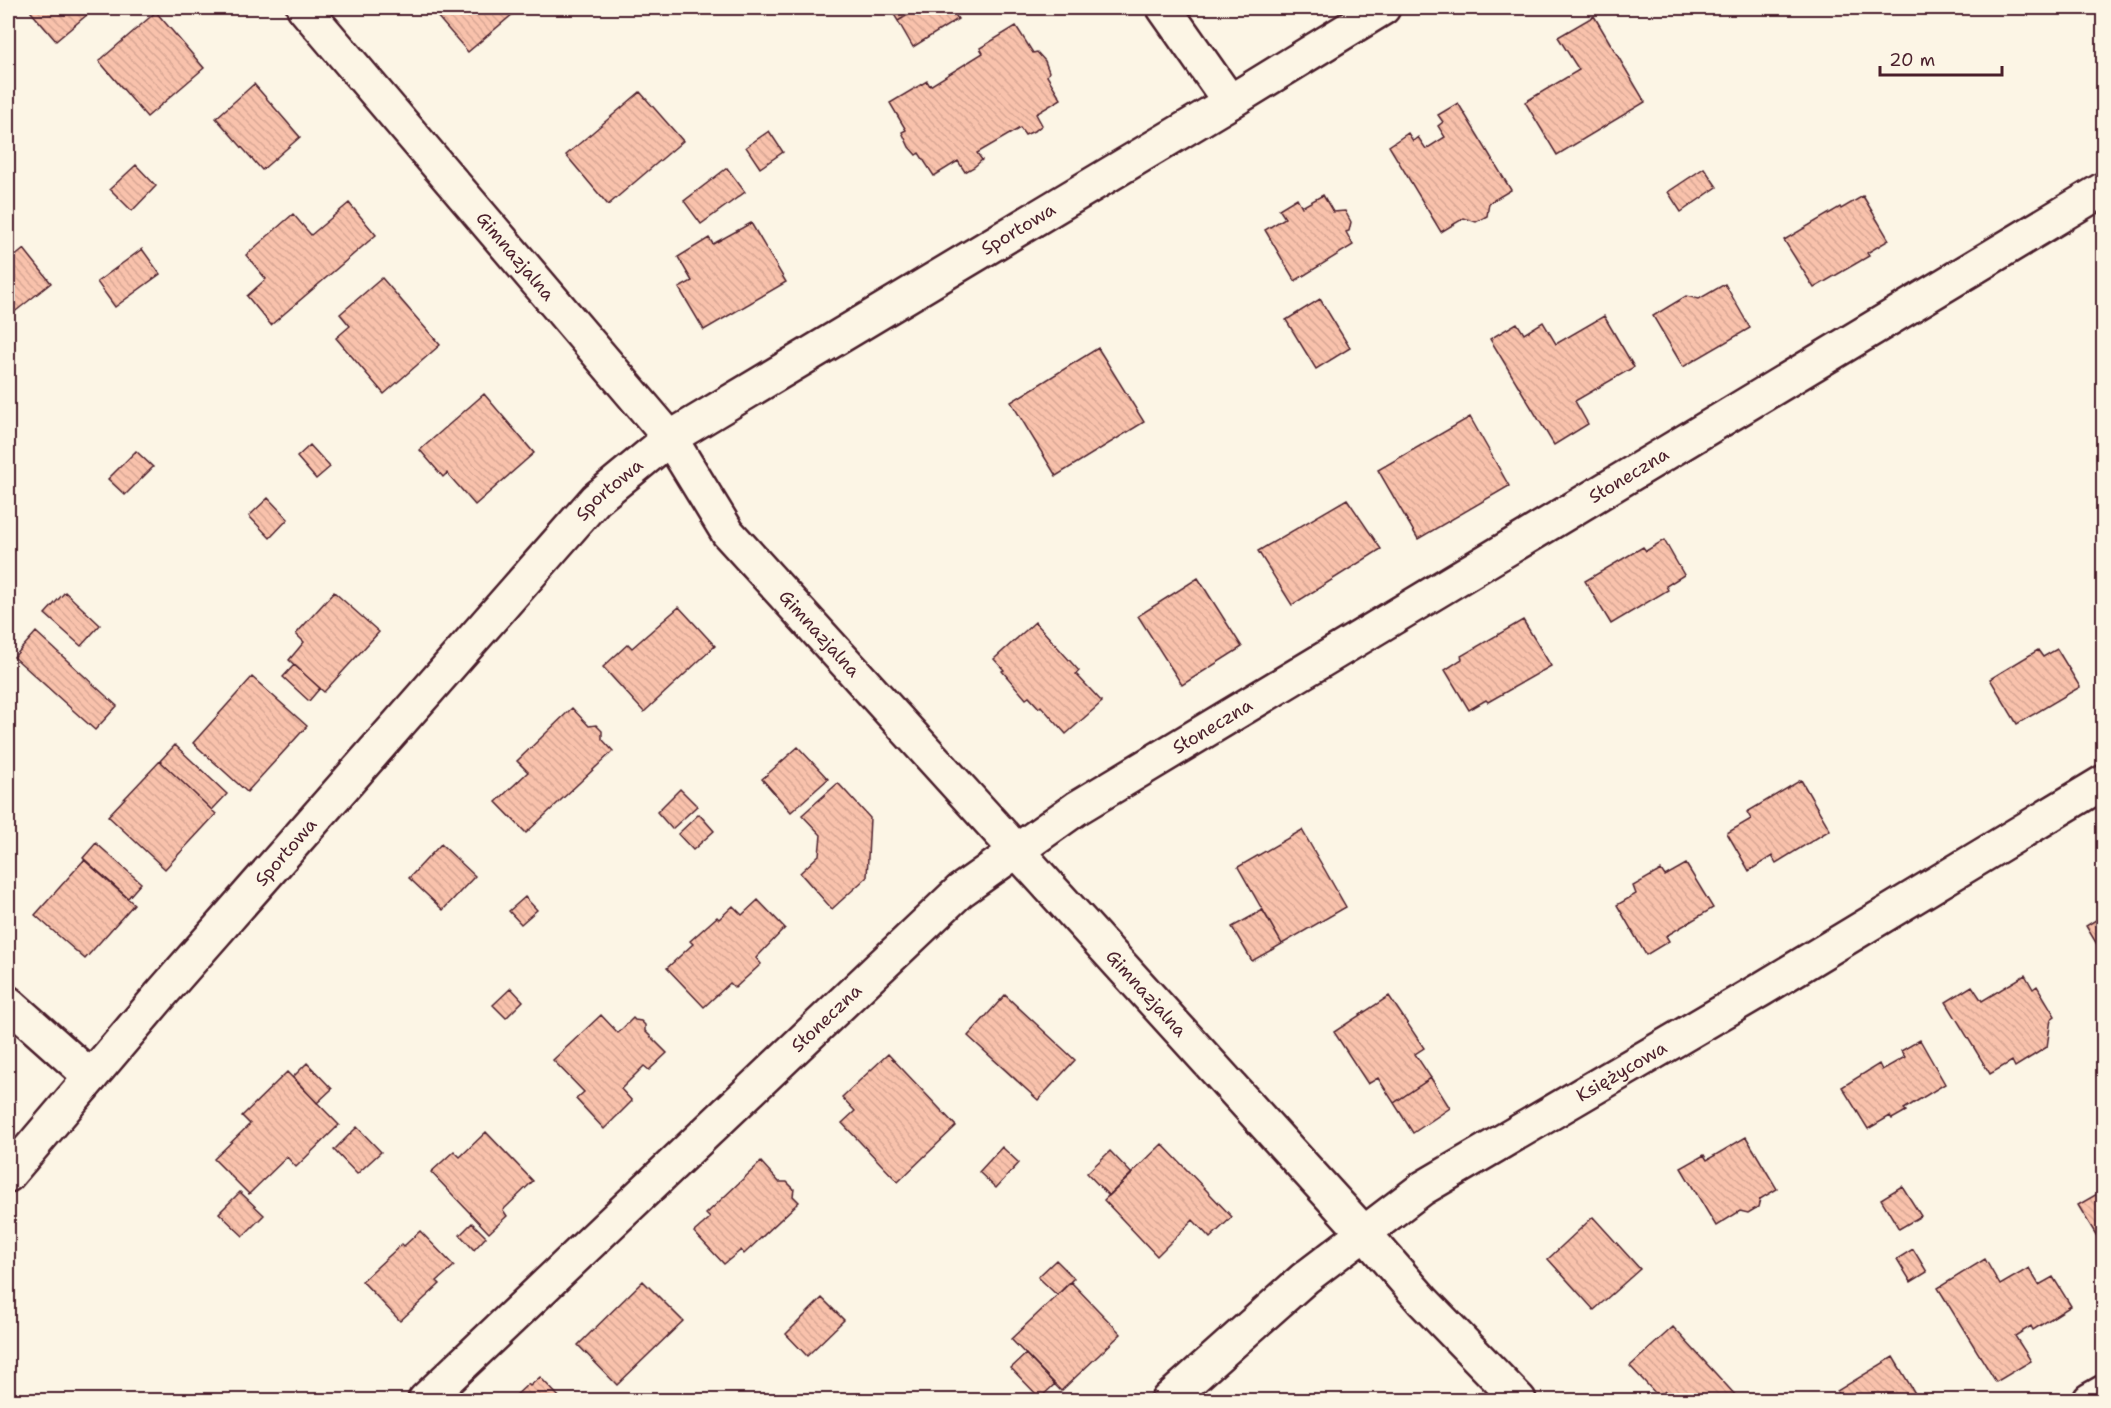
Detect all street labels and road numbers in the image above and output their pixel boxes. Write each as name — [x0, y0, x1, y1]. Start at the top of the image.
street label: Sportowa — [976, 197, 1060, 261]
street label: Gimnazjalna — [471, 207, 560, 306]
street label: Słoneczna — [1584, 442, 1673, 509]
street label: Sportowa — [570, 453, 648, 526]
street label: Gimnazjalna — [774, 585, 865, 682]
street label: Słoneczna — [1168, 693, 1257, 760]
street label: Sportowa — [249, 813, 322, 891]
street label: Gimnazjalna — [1100, 945, 1192, 1042]
street label: Słoneczna — [786, 979, 867, 1058]
street label: Księżycowa — [1572, 1036, 1671, 1107]

